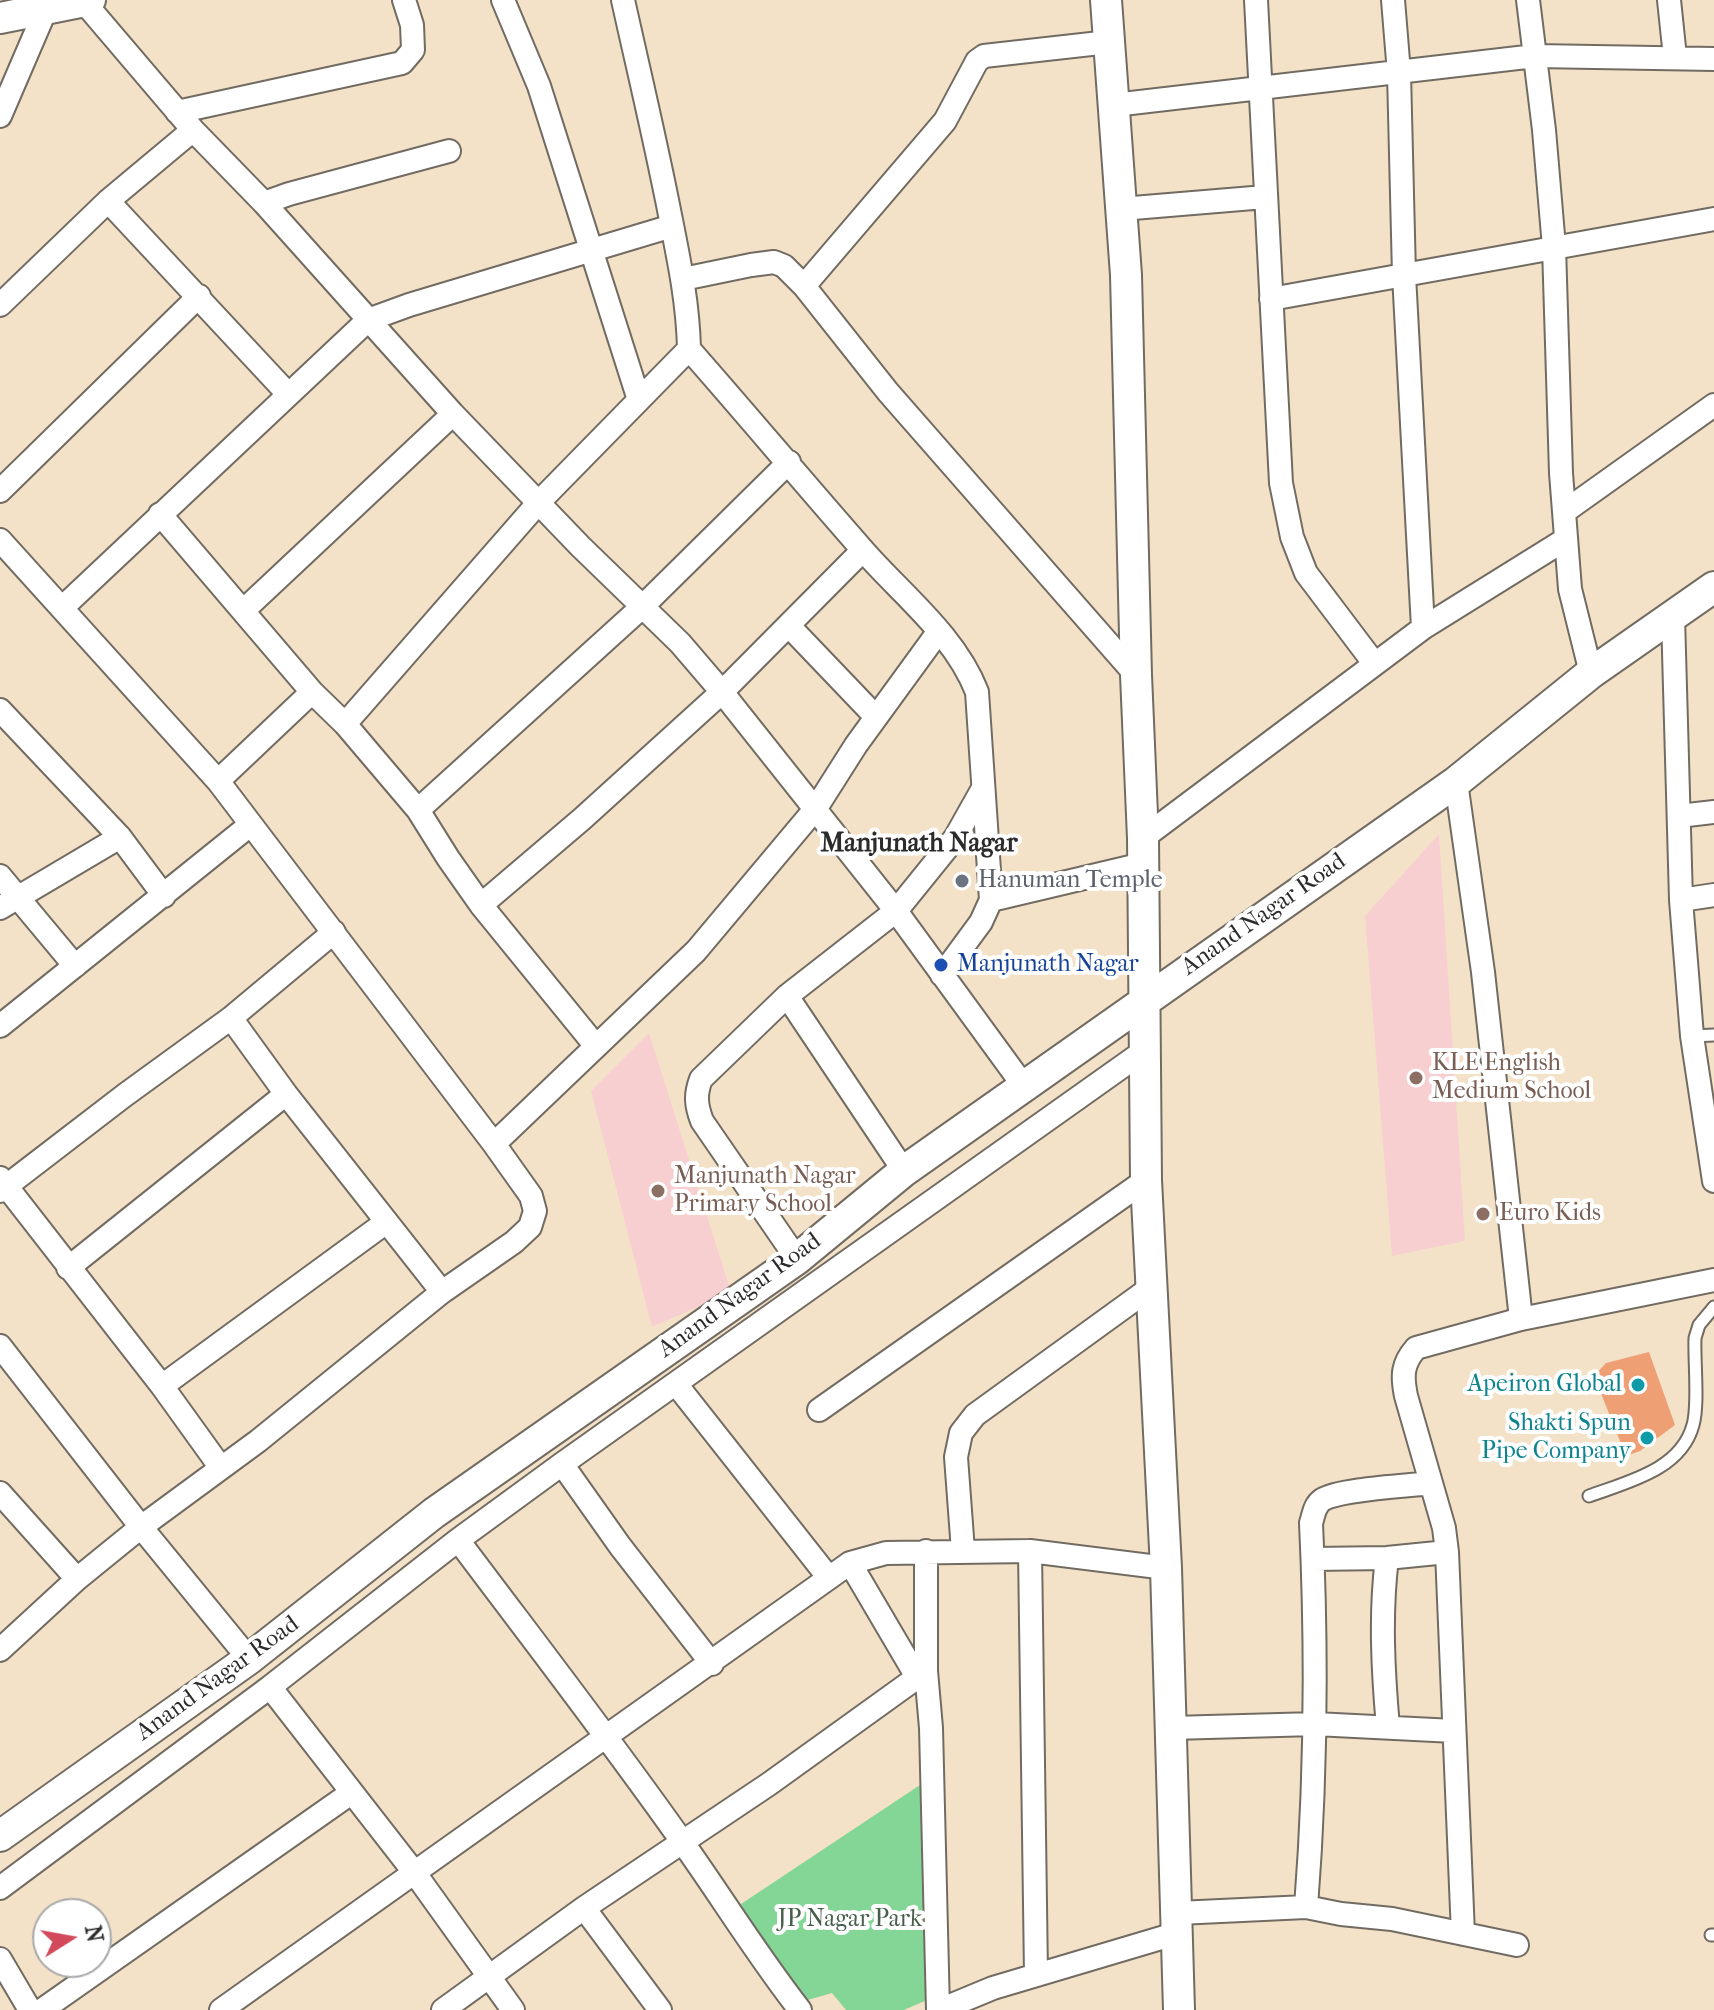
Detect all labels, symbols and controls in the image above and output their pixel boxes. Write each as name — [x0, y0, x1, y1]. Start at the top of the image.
district label: Manjunath Nagar — [821, 829, 1017, 861]
street label: Anand Nagar Road — [1176, 848, 1352, 982]
place label: Hanuman Temple — [978, 867, 1163, 895]
marker: Hanuman Temple — [953, 872, 971, 890]
place label: Manjunath Nagar — [957, 951, 1139, 979]
marker: Manjunath Nagar — [932, 956, 950, 974]
place label: KLE English Medium School — [1432, 1050, 1591, 1106]
marker: KLE English Medium School — [1407, 1069, 1425, 1087]
place label: Manjunath Nagar Primary School — [674, 1163, 856, 1219]
marker: Manjunath Nagar Primary School — [649, 1182, 667, 1200]
place label: Euro Kids — [1499, 1200, 1601, 1228]
marker: Euro Kids — [1474, 1205, 1492, 1223]
street label: Anand Nagar Road — [653, 1227, 827, 1365]
place label: Apeiron Global — [1467, 1371, 1622, 1399]
marker: Apeiron Global — [1629, 1376, 1647, 1394]
place label: Shakti Spun Pipe Company — [1481, 1410, 1631, 1466]
marker: Shakti Spun Pipe Company — [1638, 1429, 1656, 1447]
street label: Anand Nagar Road — [131, 1610, 305, 1748]
north arrow — [32, 1898, 112, 1978]
park label: JP Nagar Park — [778, 1906, 922, 1934]
text: N — [79, 1923, 108, 1944]

